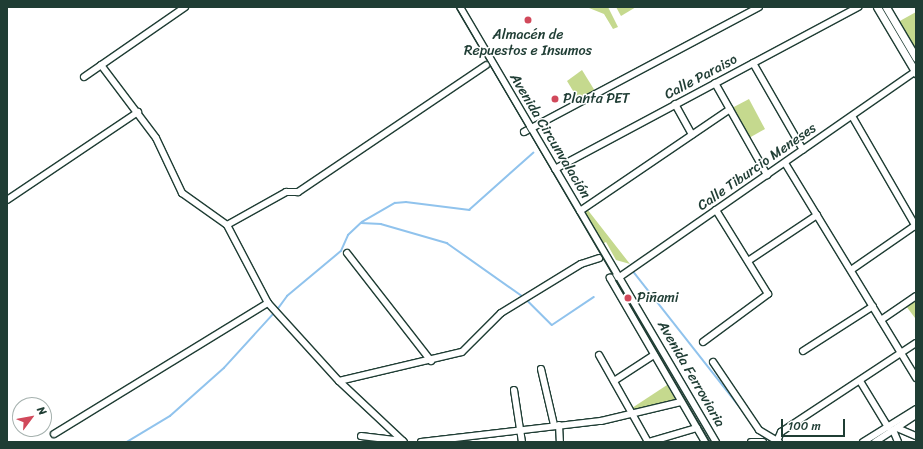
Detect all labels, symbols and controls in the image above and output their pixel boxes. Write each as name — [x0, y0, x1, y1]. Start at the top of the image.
marker: Almacén de Repuestos e Insumos — [523, 15, 533, 25]
place label: Almacén de Repuestos e Insumos — [464, 27, 592, 60]
street label: Calle Paraiso — [662, 51, 740, 103]
street label: Avenida Circunvalación — [506, 70, 594, 202]
place label: Planta PET — [563, 91, 629, 107]
marker: Planta PET — [550, 94, 560, 104]
street label: Calle Tiburcio Meneses — [694, 120, 820, 214]
place label: Piñami — [637, 290, 679, 306]
marker: Piñami — [622, 292, 634, 304]
street label: Avenida Ferroviaria — [654, 318, 728, 430]
north arrow — [12, 397, 52, 437]
text: N — [32, 403, 52, 419]
scale bar — [783, 411, 847, 437]
text: 100 m — [788, 415, 821, 437]

